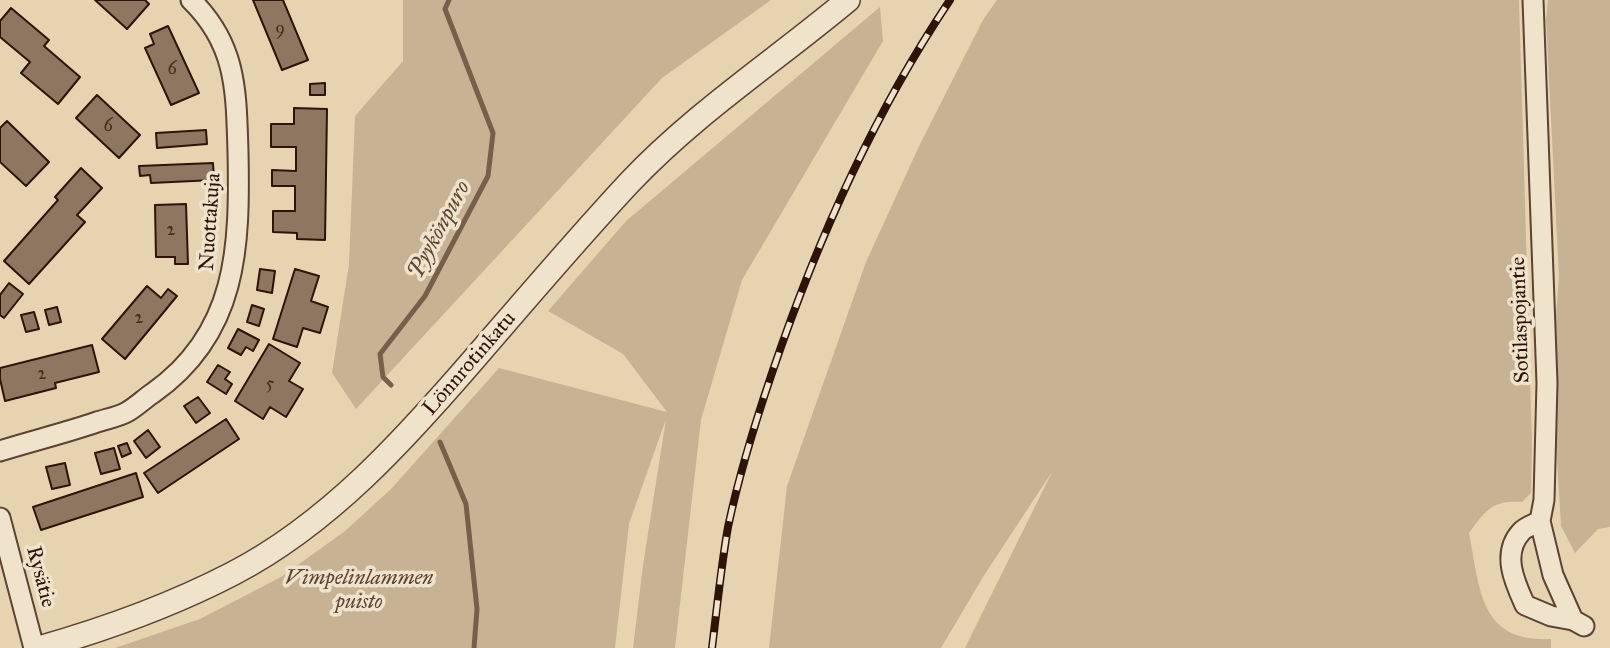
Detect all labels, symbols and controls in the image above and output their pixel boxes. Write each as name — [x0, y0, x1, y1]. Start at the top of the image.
house number: 9 — [275, 19, 285, 41]
house number: 6 — [167, 59, 177, 81]
house number: 6 — [103, 116, 113, 138]
street label: Nuottakuja — [195, 172, 227, 272]
water label: Pyykönpuro — [403, 177, 477, 283]
house number: 2 — [167, 220, 175, 242]
street label: Sotilaspojantie — [1506, 256, 1536, 384]
street label: Lönnrotinkatu — [418, 307, 522, 421]
house number: 2 — [135, 308, 143, 330]
house number: 2 — [38, 364, 46, 386]
house number: 5 — [266, 374, 274, 396]
street label: Rysätie — [20, 544, 60, 610]
park label: Vimpelinlammen puisto — [285, 566, 433, 616]

